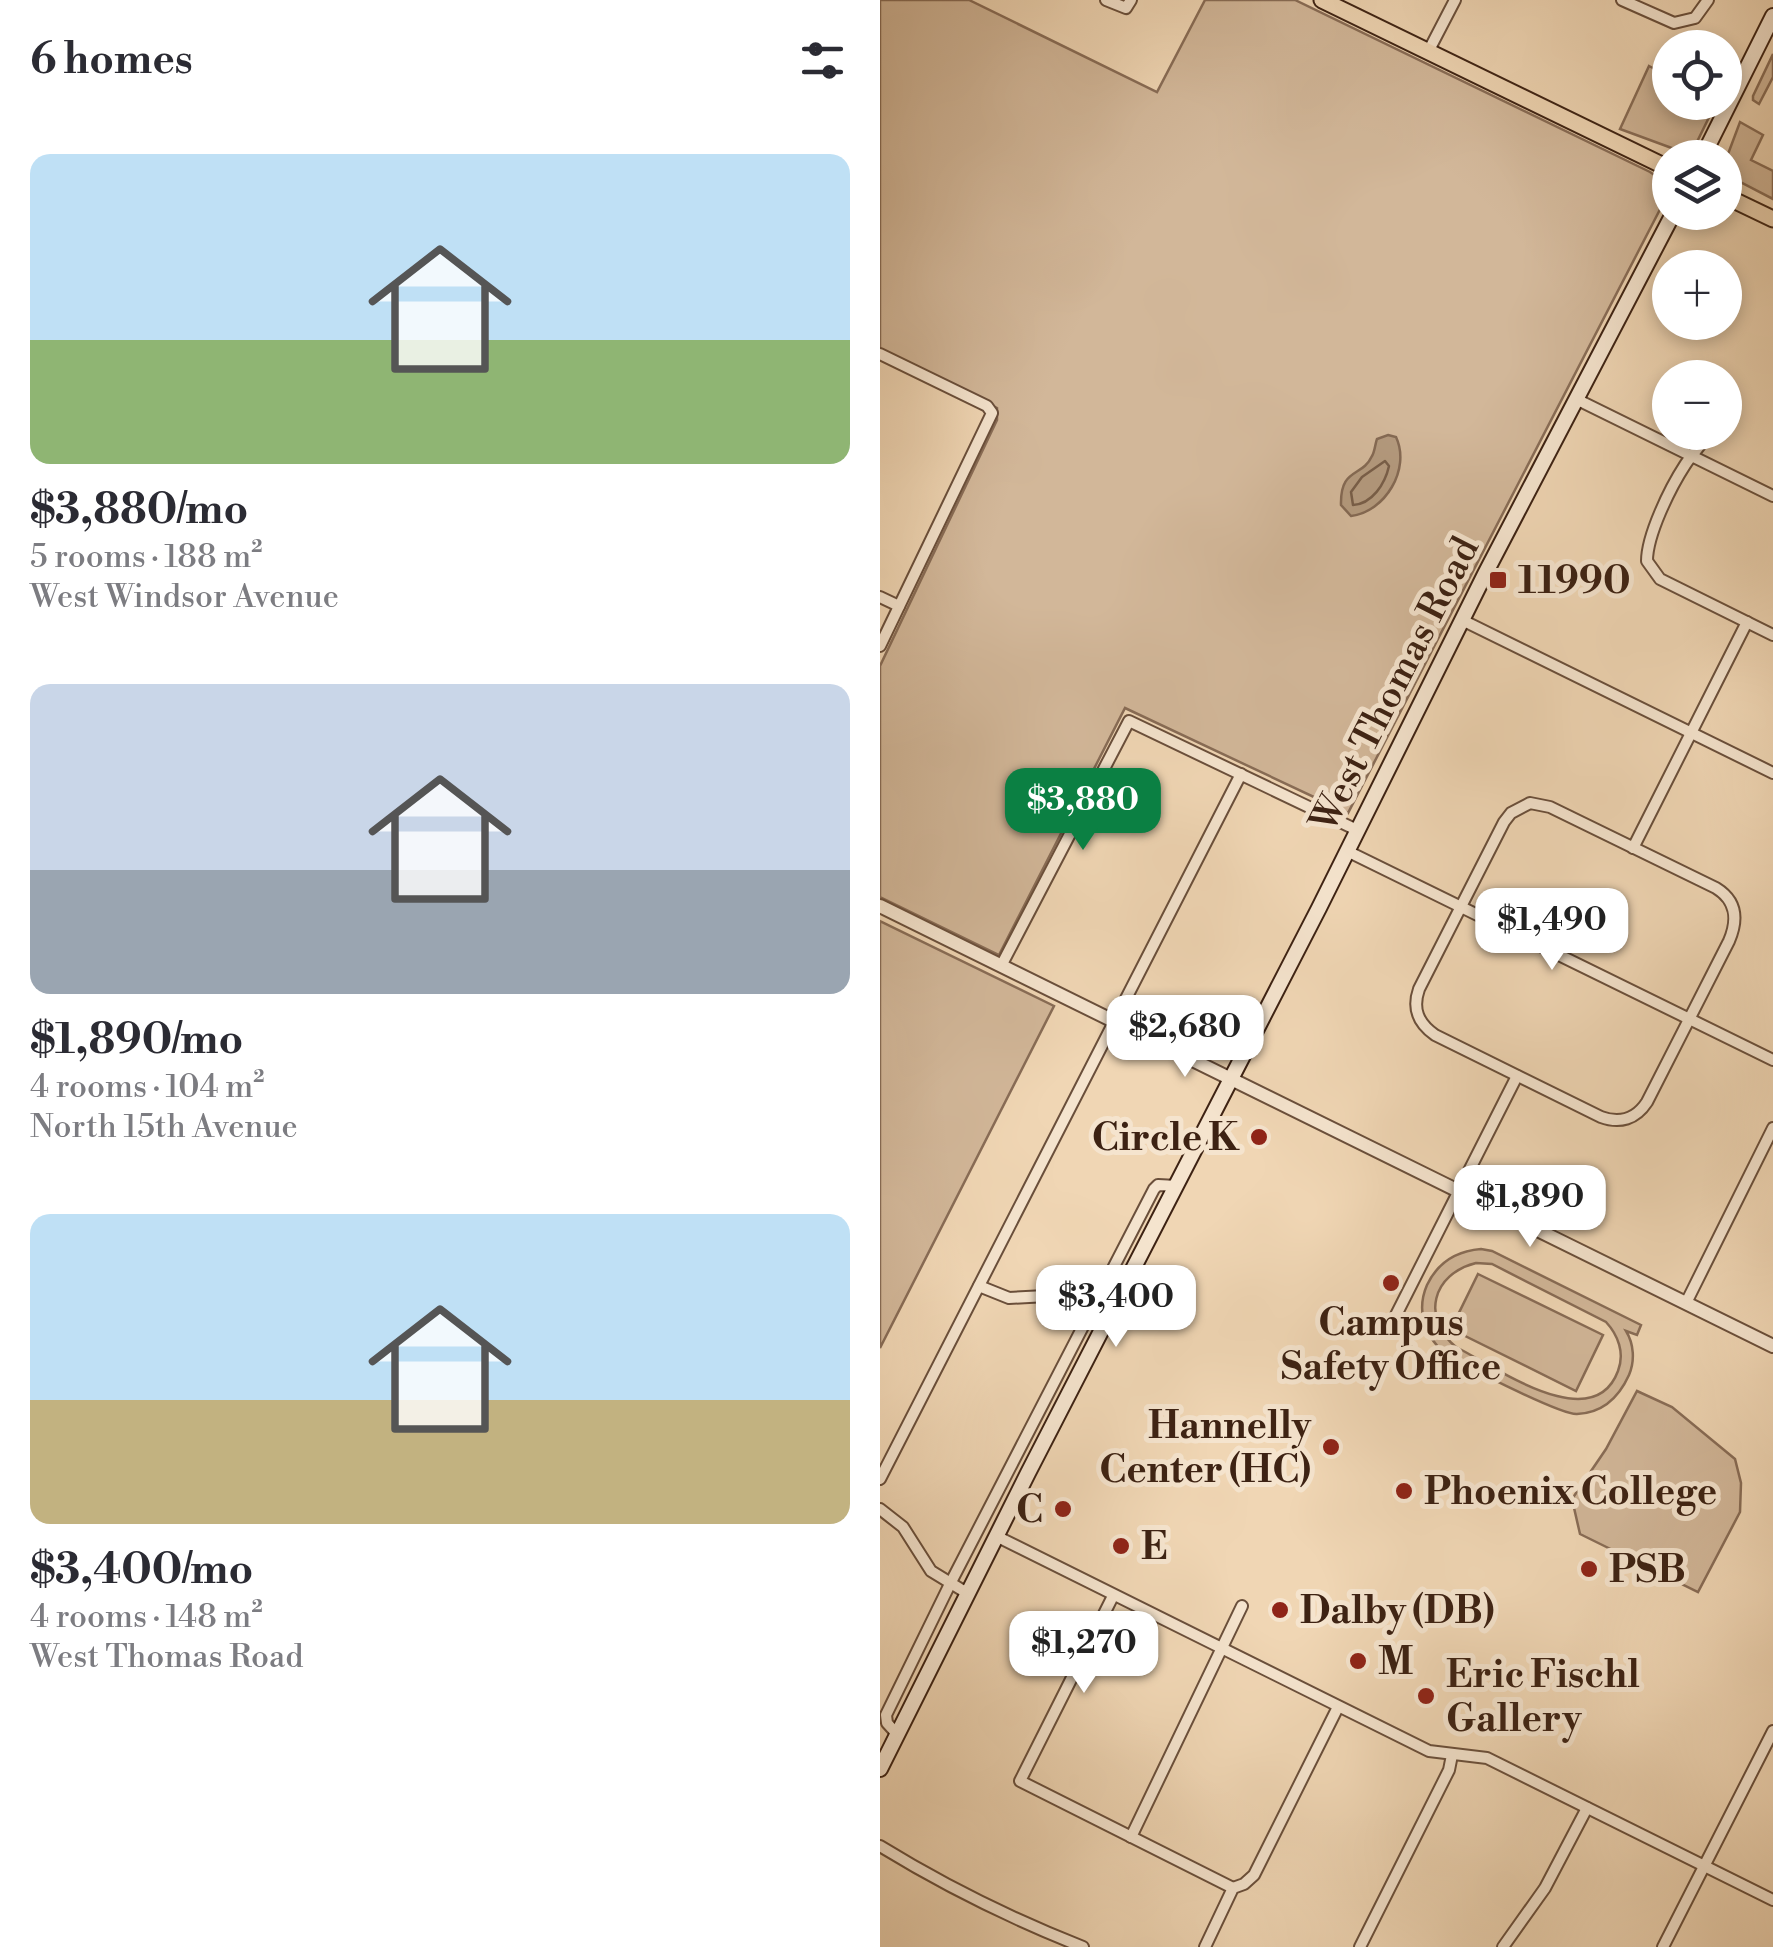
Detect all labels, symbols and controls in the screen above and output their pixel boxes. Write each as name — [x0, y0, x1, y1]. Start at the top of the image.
map controls — [1652, 30, 1742, 450]
button: locate — [1652, 30, 1742, 120]
icon: filters — [795, 33, 850, 88]
text: 6 homes — [30, 34, 193, 87]
button: layers — [1652, 140, 1742, 230]
icon: home — [350, 219, 530, 399]
button: + — [1652, 250, 1742, 340]
button: − — [1652, 360, 1742, 450]
text: $3,880/mo — [30, 484, 248, 537]
street label: West Thomas Road — [1300, 529, 1490, 841]
text: 5 rooms · 188 m² — [30, 537, 262, 577]
place label: 11990 — [1518, 558, 1631, 605]
marker: 11990 — [1487, 569, 1509, 591]
text: West Windsor Avenue — [30, 577, 339, 617]
icon: home — [350, 749, 530, 929]
pin: $3,880 — [1002, 768, 1164, 853]
text: $3,880 — [1027, 780, 1139, 820]
pin: $1,490 — [1471, 888, 1633, 973]
text: $1,490 — [1497, 900, 1607, 940]
pin: $2,680 — [1104, 995, 1266, 1080]
text: $2,680 — [1129, 1007, 1241, 1047]
text: $1,890/mo — [30, 1014, 243, 1067]
text: 4 rooms · 104 m² — [30, 1067, 264, 1107]
text: North 15th Avenue — [30, 1107, 298, 1147]
place label: Circle K — [1092, 1115, 1240, 1162]
marker: Circle K — [1248, 1126, 1270, 1148]
pin: $1,890 — [1449, 1165, 1611, 1250]
text: $1,890 — [1476, 1177, 1584, 1217]
pin: $3,400 — [1035, 1265, 1197, 1350]
marker: Campus Safety Office — [1380, 1272, 1402, 1294]
text: $3,400 — [1058, 1277, 1174, 1317]
icon: home — [350, 1279, 530, 1459]
place label: Campus Safety Office — [1281, 1300, 1501, 1391]
place label: Hannelly Center (HC) — [1099, 1403, 1312, 1494]
marker: Hannelly Center (HC) — [1320, 1436, 1342, 1458]
place label: Phoenix College — [1424, 1469, 1717, 1516]
marker: Phoenix College — [1393, 1480, 1415, 1502]
place label: C — [1016, 1487, 1043, 1534]
marker: C — [1052, 1498, 1074, 1520]
place label: E — [1141, 1524, 1167, 1571]
marker: E — [1110, 1535, 1132, 1557]
text: $3,400/mo — [30, 1544, 253, 1597]
place label: PSB — [1609, 1547, 1686, 1594]
marker: PSB — [1578, 1558, 1600, 1580]
place label: Dalby (DB) — [1300, 1588, 1495, 1635]
text: 4 rooms · 148 m² — [30, 1597, 263, 1637]
marker: Dalby (DB) — [1269, 1599, 1291, 1621]
pin: $1,270 — [1003, 1611, 1165, 1696]
text: $1,270 — [1031, 1623, 1137, 1663]
text: West Thomas Road — [30, 1637, 303, 1677]
place label: M — [1378, 1639, 1413, 1686]
marker: M — [1347, 1650, 1369, 1672]
place label: Eric Fischl Gallery — [1446, 1652, 1640, 1743]
marker: Eric Fischl Gallery — [1415, 1685, 1437, 1707]

